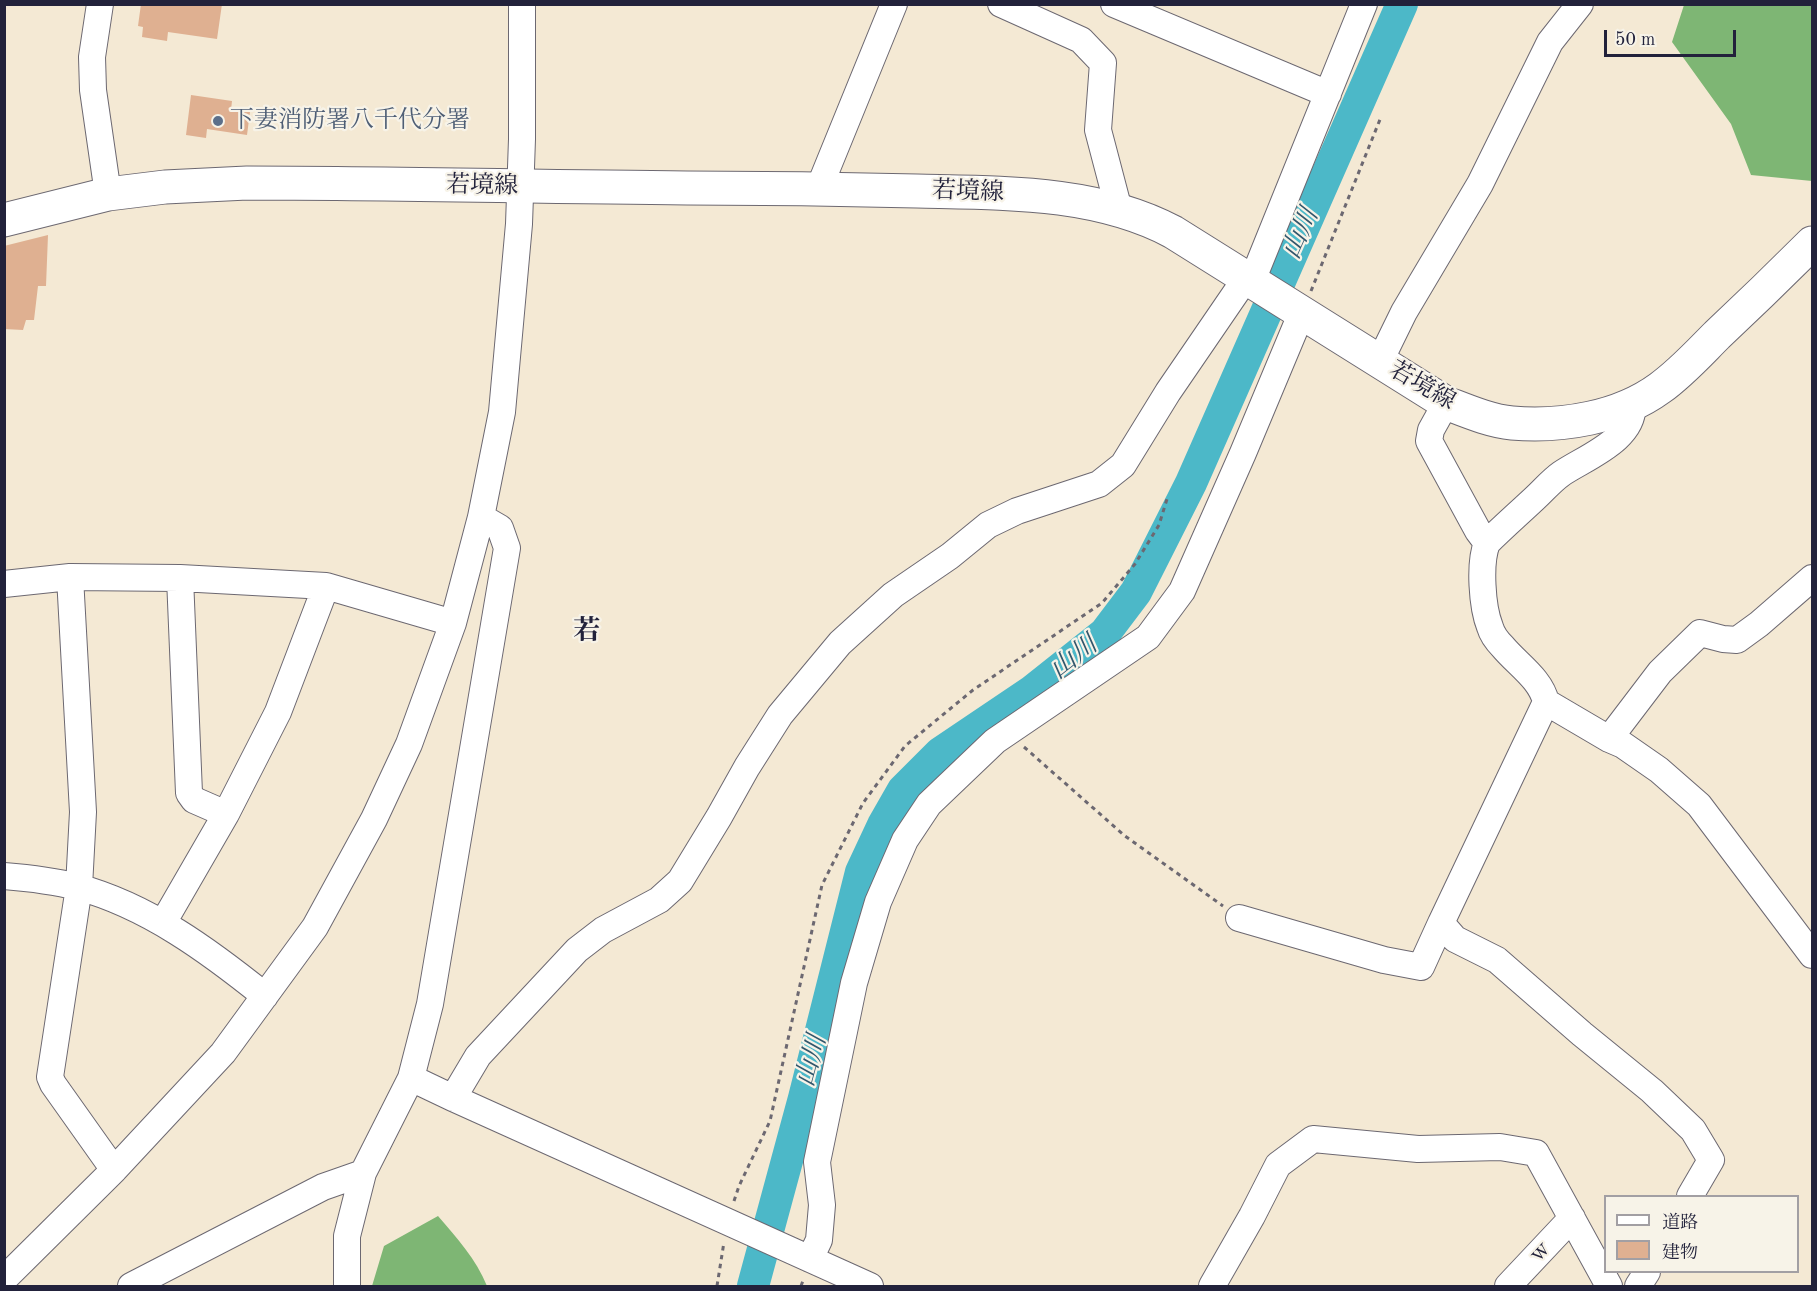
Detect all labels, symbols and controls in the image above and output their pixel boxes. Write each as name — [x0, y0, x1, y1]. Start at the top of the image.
scale bar — [1607, 18, 1739, 56]
text: 50 m — [1615, 31, 1655, 49]
place label: 下妻消防署八千代分署 — [230, 107, 470, 135]
marker: 下妻消防署八千代分署 — [211, 114, 225, 128]
street label: 若境線 — [446, 171, 518, 201]
street label: 若境線 — [932, 176, 1004, 208]
water label: 山川 — [1276, 204, 1326, 264]
street label: 若境線 — [1384, 356, 1460, 416]
district label: 若 — [574, 616, 600, 648]
water label: 山川 — [1044, 630, 1104, 686]
water label: 山川 — [790, 1032, 834, 1090]
legend — [1604, 1195, 1799, 1273]
text: 道路 — [1662, 1214, 1698, 1232]
street label: w — [1523, 1235, 1557, 1269]
text: 建物 — [1662, 1244, 1698, 1262]

